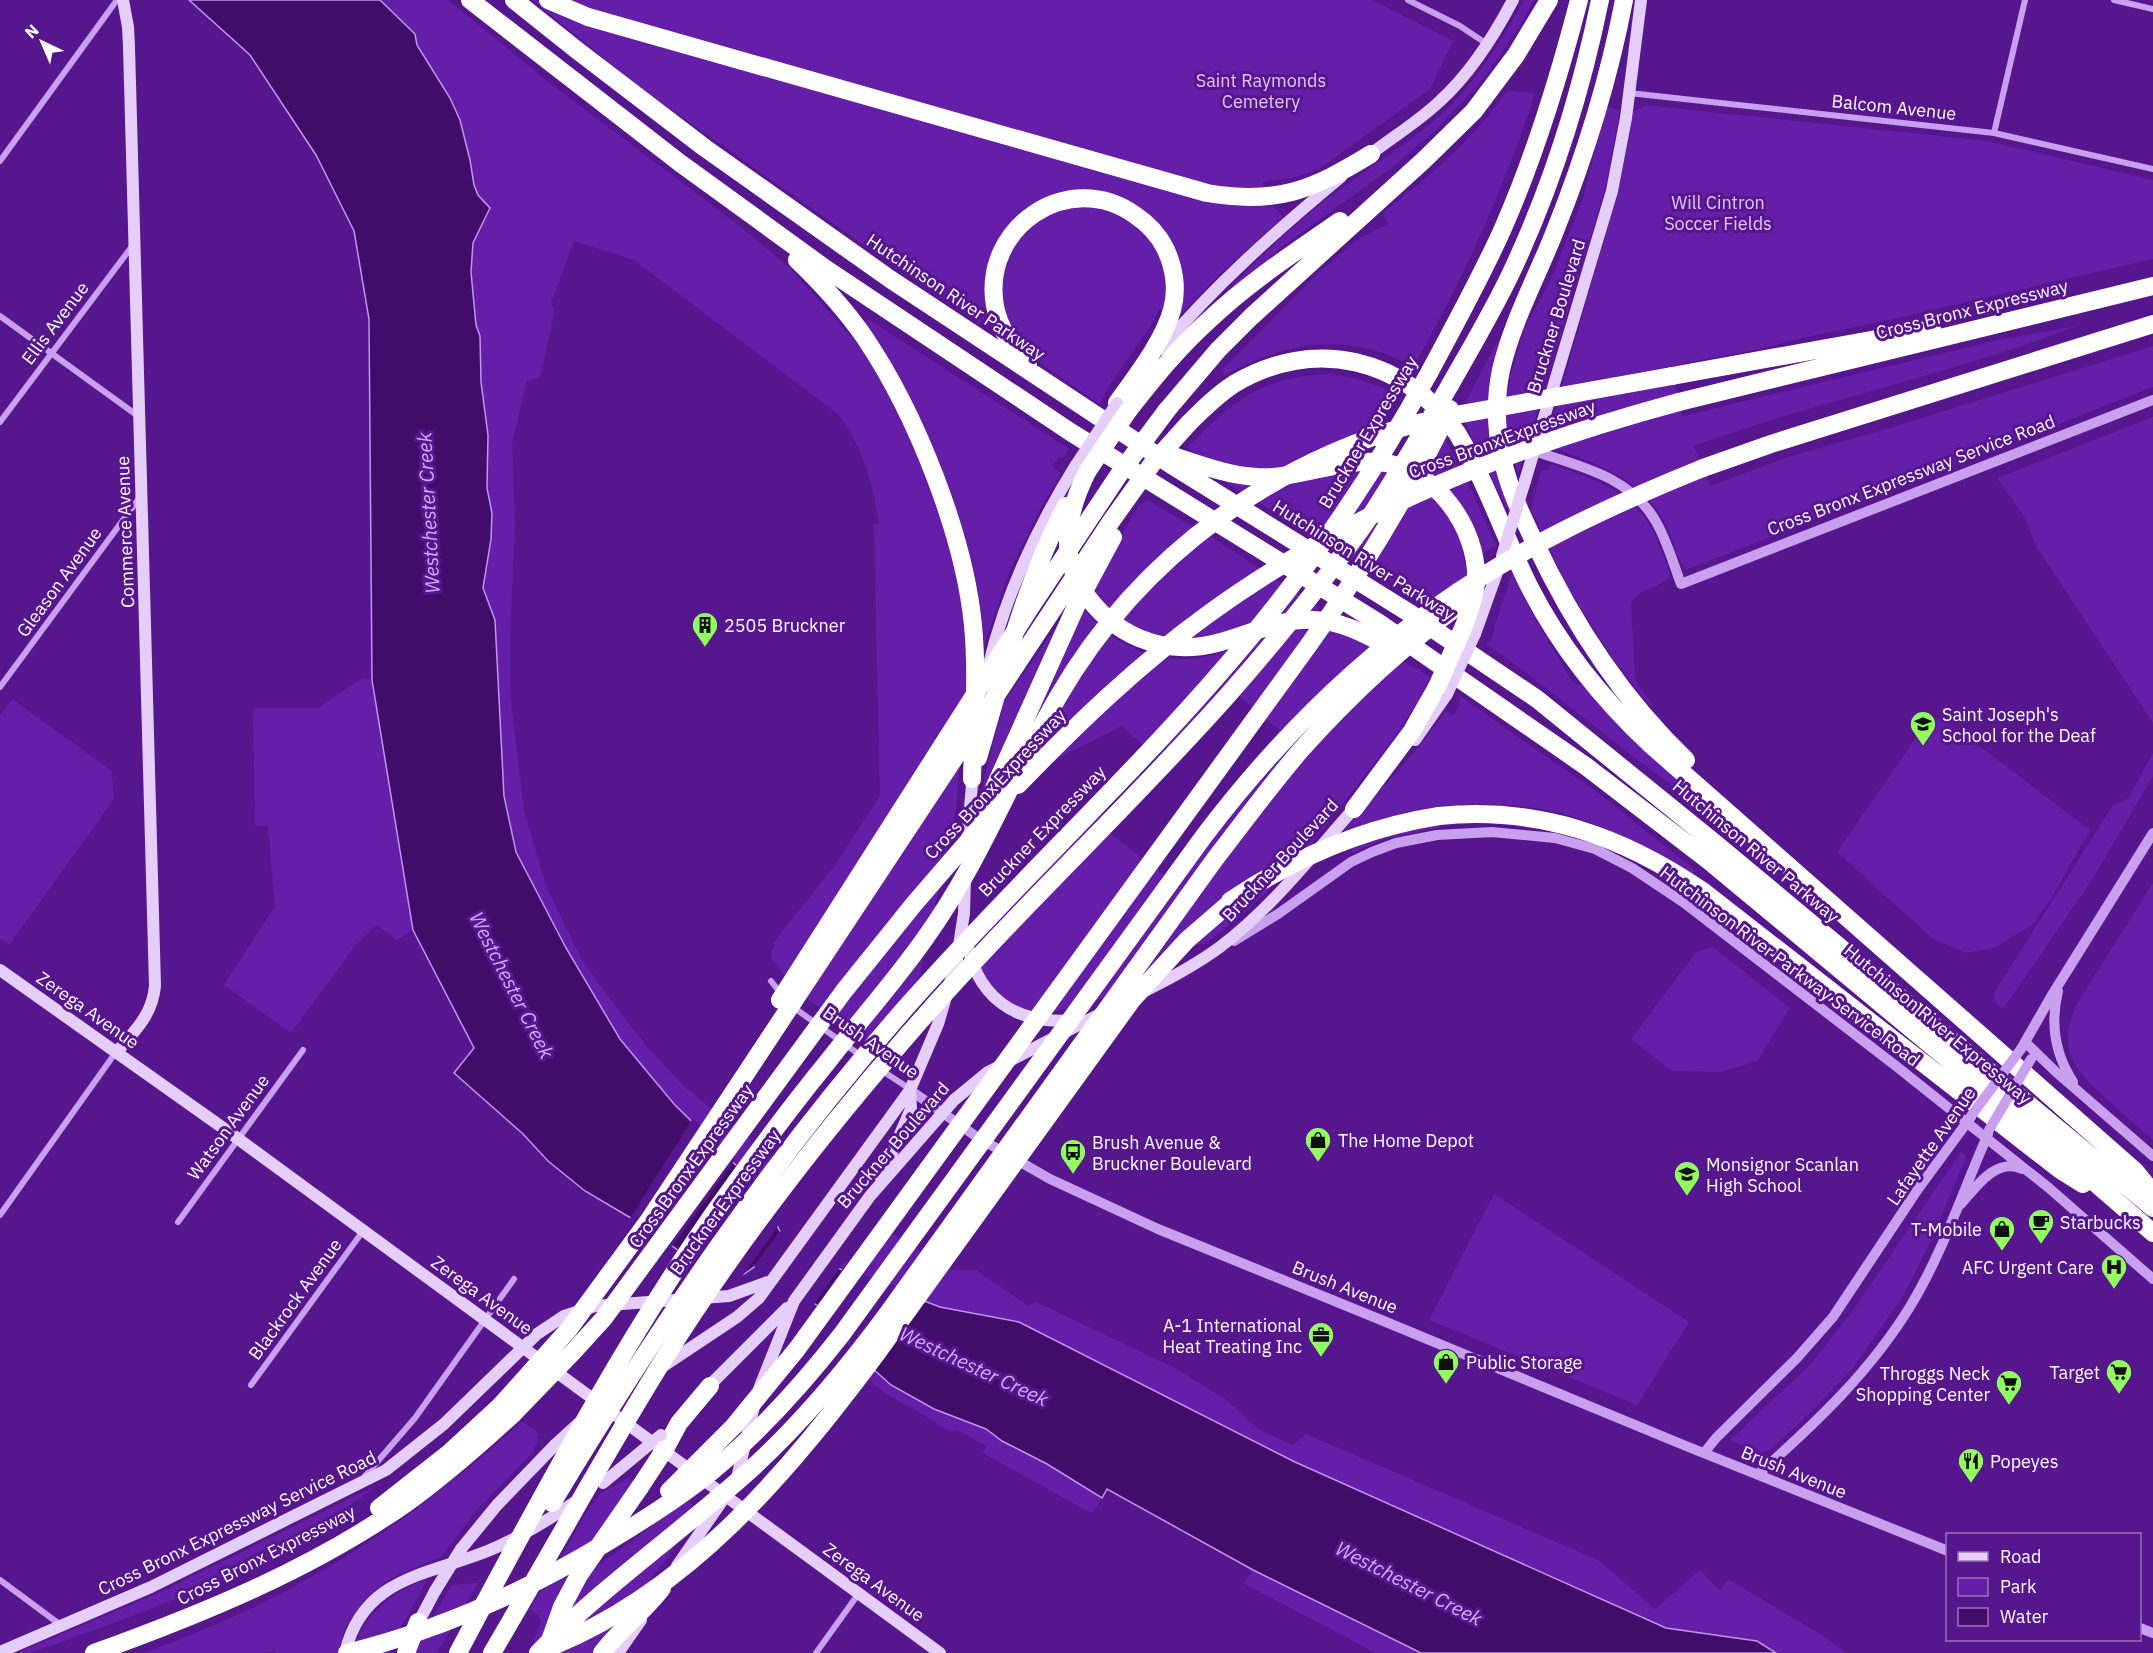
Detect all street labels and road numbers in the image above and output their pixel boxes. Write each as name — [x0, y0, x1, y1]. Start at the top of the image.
street label: Balcom Avenue — [1830, 89, 1958, 125]
street label: Hutchinson River Parkway — [862, 229, 1050, 365]
street label: Bruckner Boulevard — [1522, 236, 1590, 396]
street label: Cross Bronx Expressway — [1874, 274, 2071, 344]
street label: Ellis Avenue — [16, 277, 94, 369]
street label: Bruckner Expressway — [1313, 352, 1423, 512]
street label: Cross Bronx Expressway — [1405, 394, 1599, 484]
street label: Cross Bronx Expressway Service Road — [1764, 409, 2058, 541]
street label: Commerce Avenue — [111, 455, 139, 608]
street label: Hutchinson River Parkway — [1269, 494, 1459, 626]
street label: Gleason Avenue — [11, 522, 107, 641]
street label: Cross Bronx Expressway — [919, 704, 1071, 864]
street label: Bruckner Expressway — [973, 760, 1111, 902]
street label: Hutchinson River Parkway — [1668, 775, 1844, 927]
street label: Bruckner Boulevard — [1217, 794, 1343, 926]
street label: Hutchinson River Parkway Service Road — [1655, 861, 1925, 1071]
street label: Hutchinson River Expressway — [1839, 939, 2037, 1109]
street label: Zerega Avenue — [32, 966, 144, 1054]
street label: Brush Avenue — [819, 1000, 924, 1084]
street label: Watson Avenue — [182, 1070, 274, 1184]
street label: Bruckner Boulevard — [832, 1077, 954, 1213]
street label: Cross Bronx Expressway — [624, 1079, 758, 1253]
street label: Lafayette Avenue — [1882, 1082, 1980, 1210]
street label: Bruckner Expressway — [665, 1125, 785, 1279]
street label: Blackrock Avenue — [243, 1234, 347, 1364]
street label: Zerega Avenue — [427, 1250, 537, 1340]
street label: Brush Avenue — [1289, 1255, 1401, 1319]
street label: Brush Avenue — [1738, 1440, 1850, 1504]
street label: Cross Bronx Expressway Service Road — [95, 1446, 379, 1600]
street label: Cross Bronx Expressway — [173, 1501, 359, 1609]
street label: Zerega Avenue — [819, 1537, 929, 1627]

